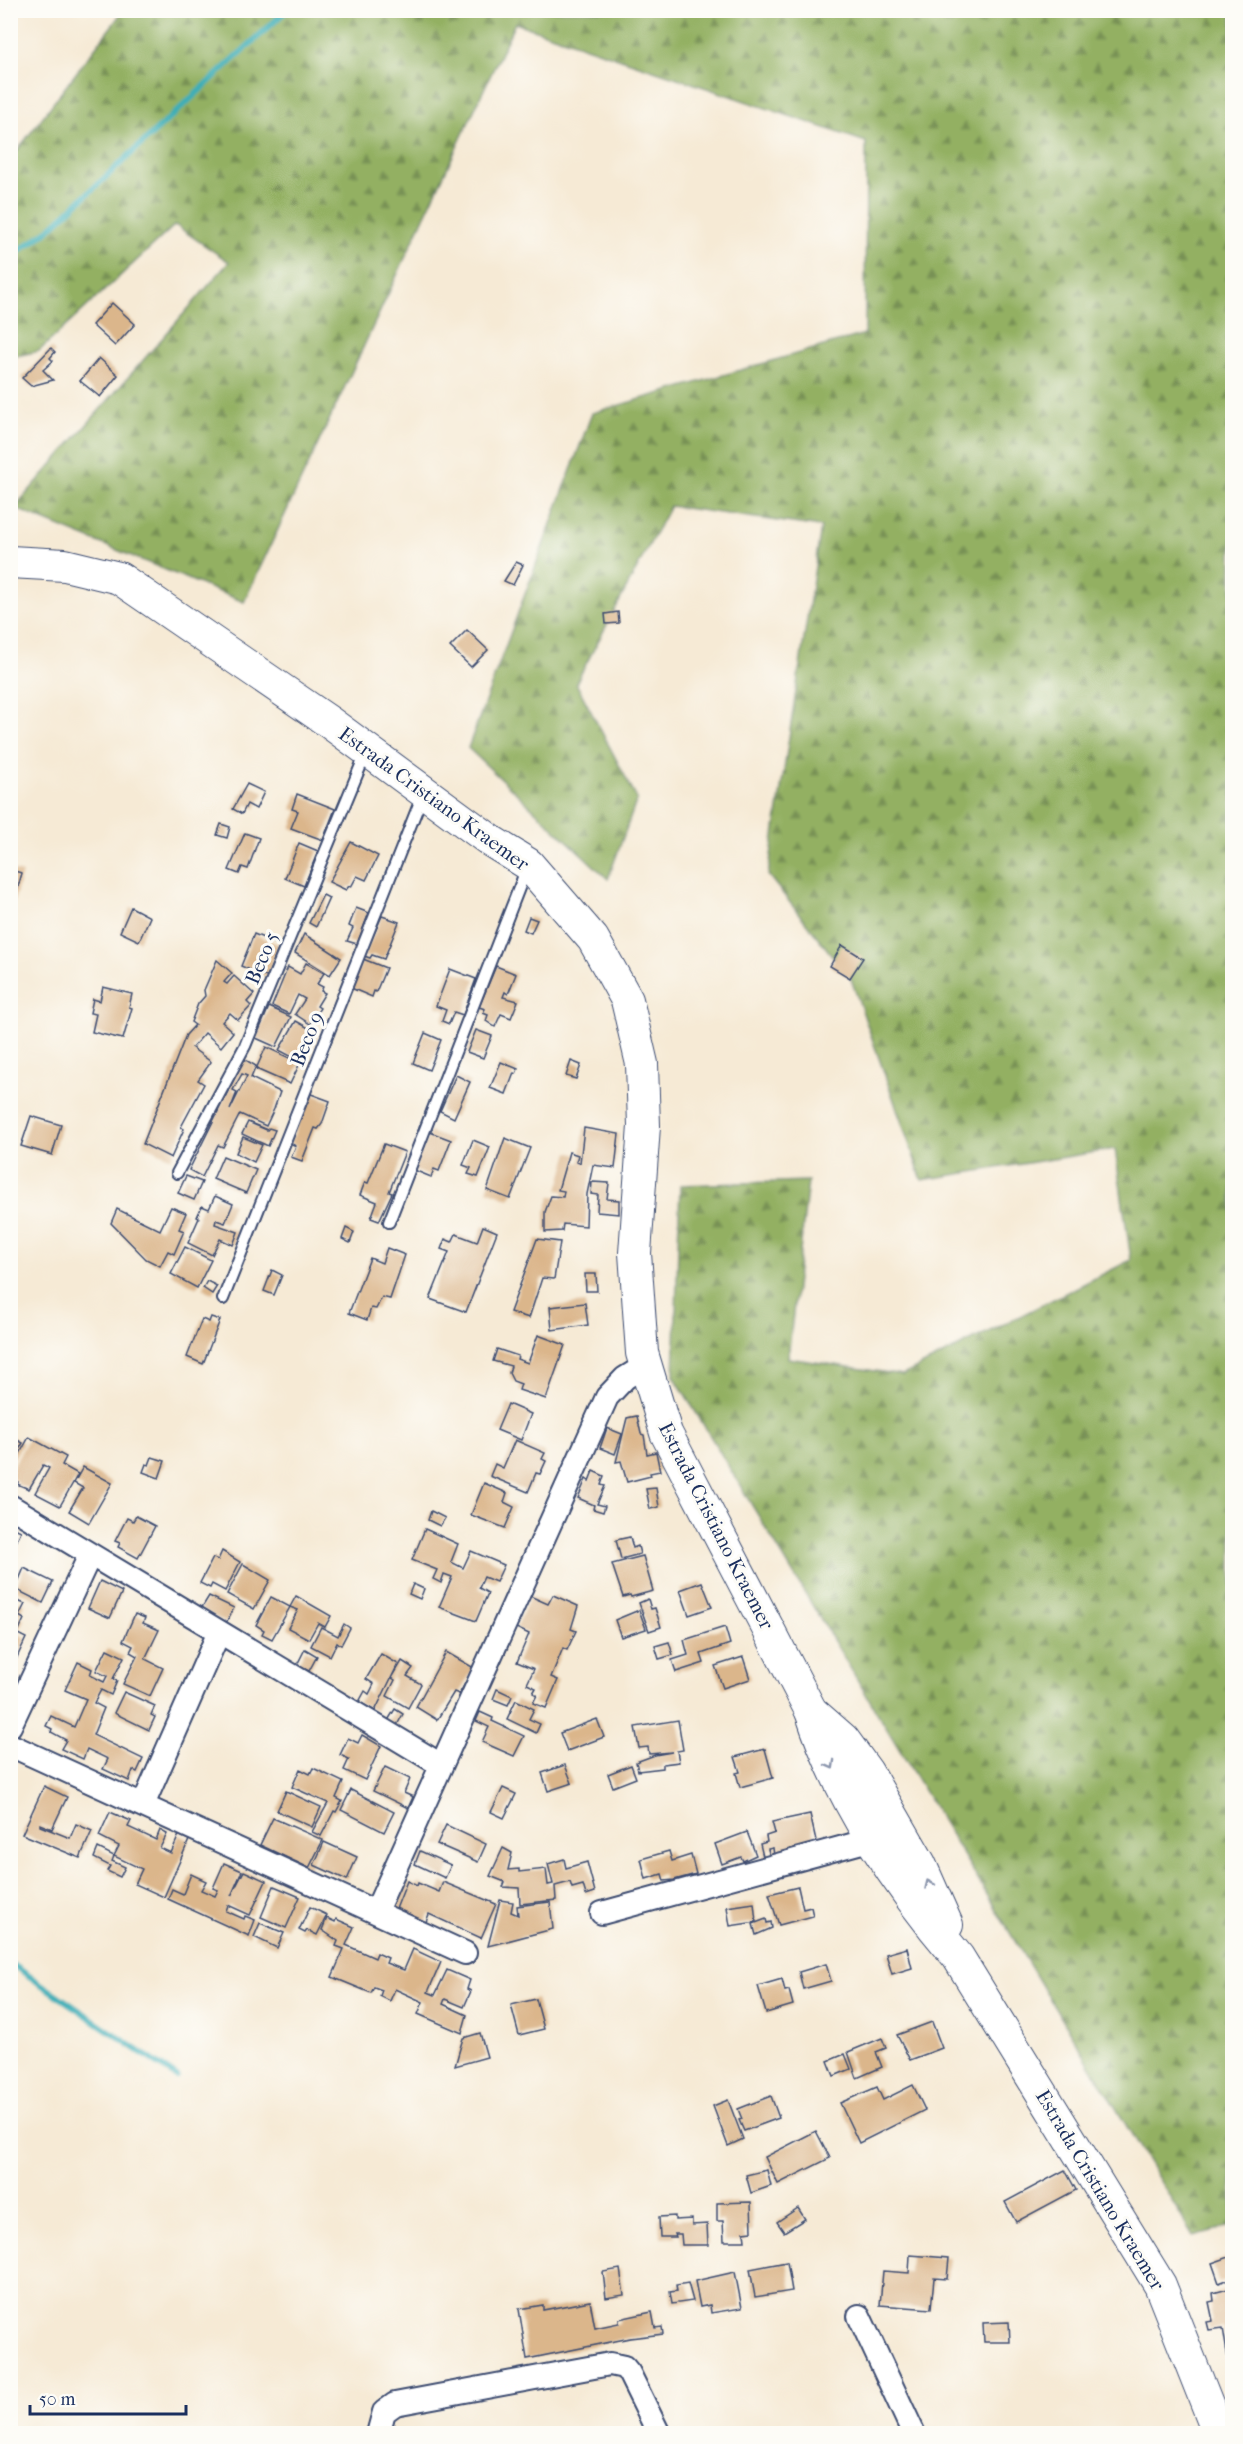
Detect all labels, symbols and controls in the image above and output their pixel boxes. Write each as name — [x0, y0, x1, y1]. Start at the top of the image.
street label: Estrada Cristiano Kraemer — [334, 722, 534, 876]
street label: Beco 5 — [241, 928, 283, 988]
street label: Beco 9 — [286, 1008, 328, 1070]
street label: Estrada Cristiano Kraemer — [654, 1419, 779, 1634]
one-way arrow — [824, 1759, 835, 1770]
one-way arrow — [924, 1879, 936, 1890]
street label: Estrada Cristiano Kraemer — [1031, 2086, 1169, 2295]
scale bar — [30, 2378, 186, 2416]
text: 50 m — [39, 2389, 76, 2410]

